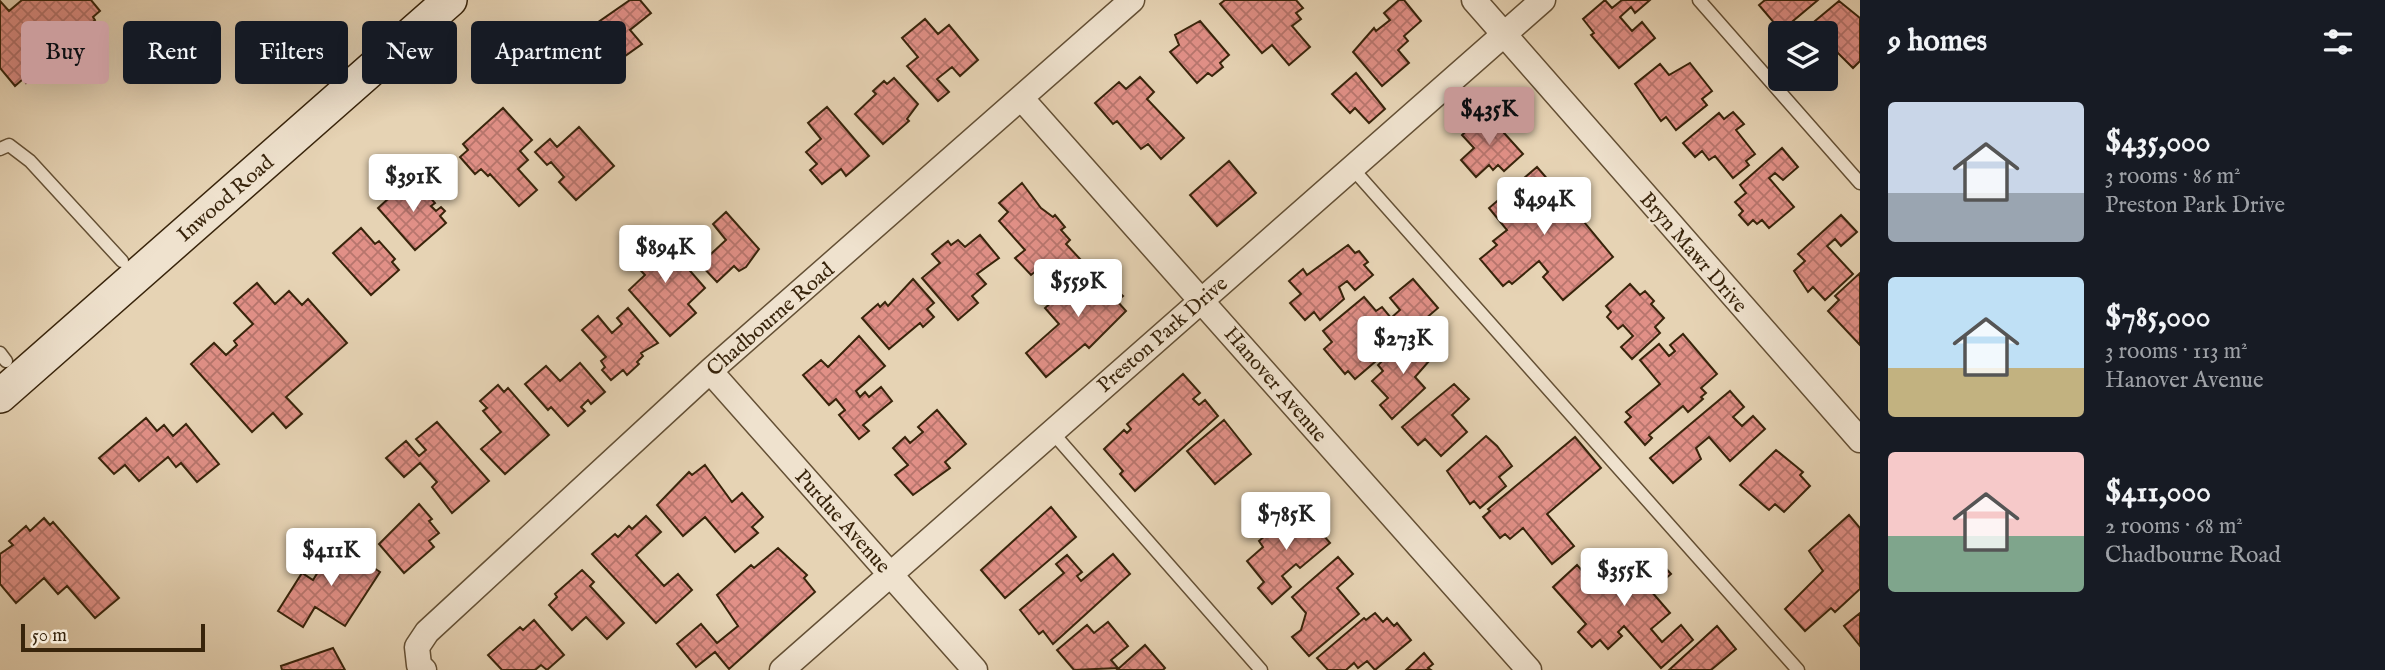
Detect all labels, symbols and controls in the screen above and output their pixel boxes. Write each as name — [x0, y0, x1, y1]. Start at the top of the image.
chip: Buy — [21, 21, 109, 84]
chip: Rent — [123, 21, 221, 84]
chip: Filters — [235, 21, 348, 84]
chip: New — [362, 21, 457, 84]
chip: Apartment — [471, 21, 626, 84]
map controls — [1768, 21, 1838, 91]
button: layers — [1768, 21, 1838, 91]
text: 9 homes — [1888, 23, 1987, 61]
icon: filters — [2319, 23, 2357, 61]
pin: $435K — [1440, 88, 1538, 147]
text: $435K — [1460, 95, 1518, 124]
text: $435,000 — [2105, 124, 2211, 162]
icon: home — [1944, 130, 2028, 214]
street label: Inwood Road — [172, 149, 281, 249]
pin: $391K — [364, 154, 462, 214]
text: $391K — [385, 162, 441, 191]
text: 3 rooms · 86 m² — [2105, 162, 2241, 191]
pin: $494K — [1495, 177, 1593, 237]
text: $494K — [1513, 185, 1575, 214]
street label: Bryn Mawr Drive — [1633, 187, 1753, 319]
text: Preston Park Drive — [2105, 191, 2285, 220]
pin: $894K — [616, 226, 714, 285]
text: $894K — [635, 233, 695, 262]
street label: Chadbourne Road — [702, 257, 841, 383]
pin: $559K — [1029, 260, 1127, 319]
text: $559K — [1050, 267, 1106, 296]
street label: Preston Park Drive — [1092, 271, 1234, 399]
text: $785,000 — [2105, 299, 2210, 337]
icon: home — [1944, 305, 2028, 389]
pin: $273K — [1354, 316, 1452, 376]
street label: Hanover Avenue — [1217, 322, 1333, 449]
text: $273K — [1373, 324, 1433, 353]
text: 3 rooms · 113 m² — [2105, 337, 2248, 366]
text: Hanover Avenue — [2105, 366, 2264, 395]
street label: Purdue Avenue — [788, 464, 896, 580]
text: $411,000 — [2105, 474, 2211, 512]
icon: home — [1944, 480, 2028, 564]
pin: $785K — [1237, 492, 1335, 552]
text: $785K — [1257, 500, 1315, 529]
text: 2 rooms · 68 m² — [2105, 512, 2243, 541]
pin: $411K — [282, 528, 380, 588]
text: $411K — [302, 536, 360, 565]
text: Chadbourne Road — [2105, 541, 2281, 570]
pin: $355K — [1575, 548, 1673, 608]
text: $355K — [1597, 556, 1651, 585]
scale bar — [21, 621, 205, 653]
text: 50 m — [32, 624, 67, 648]

